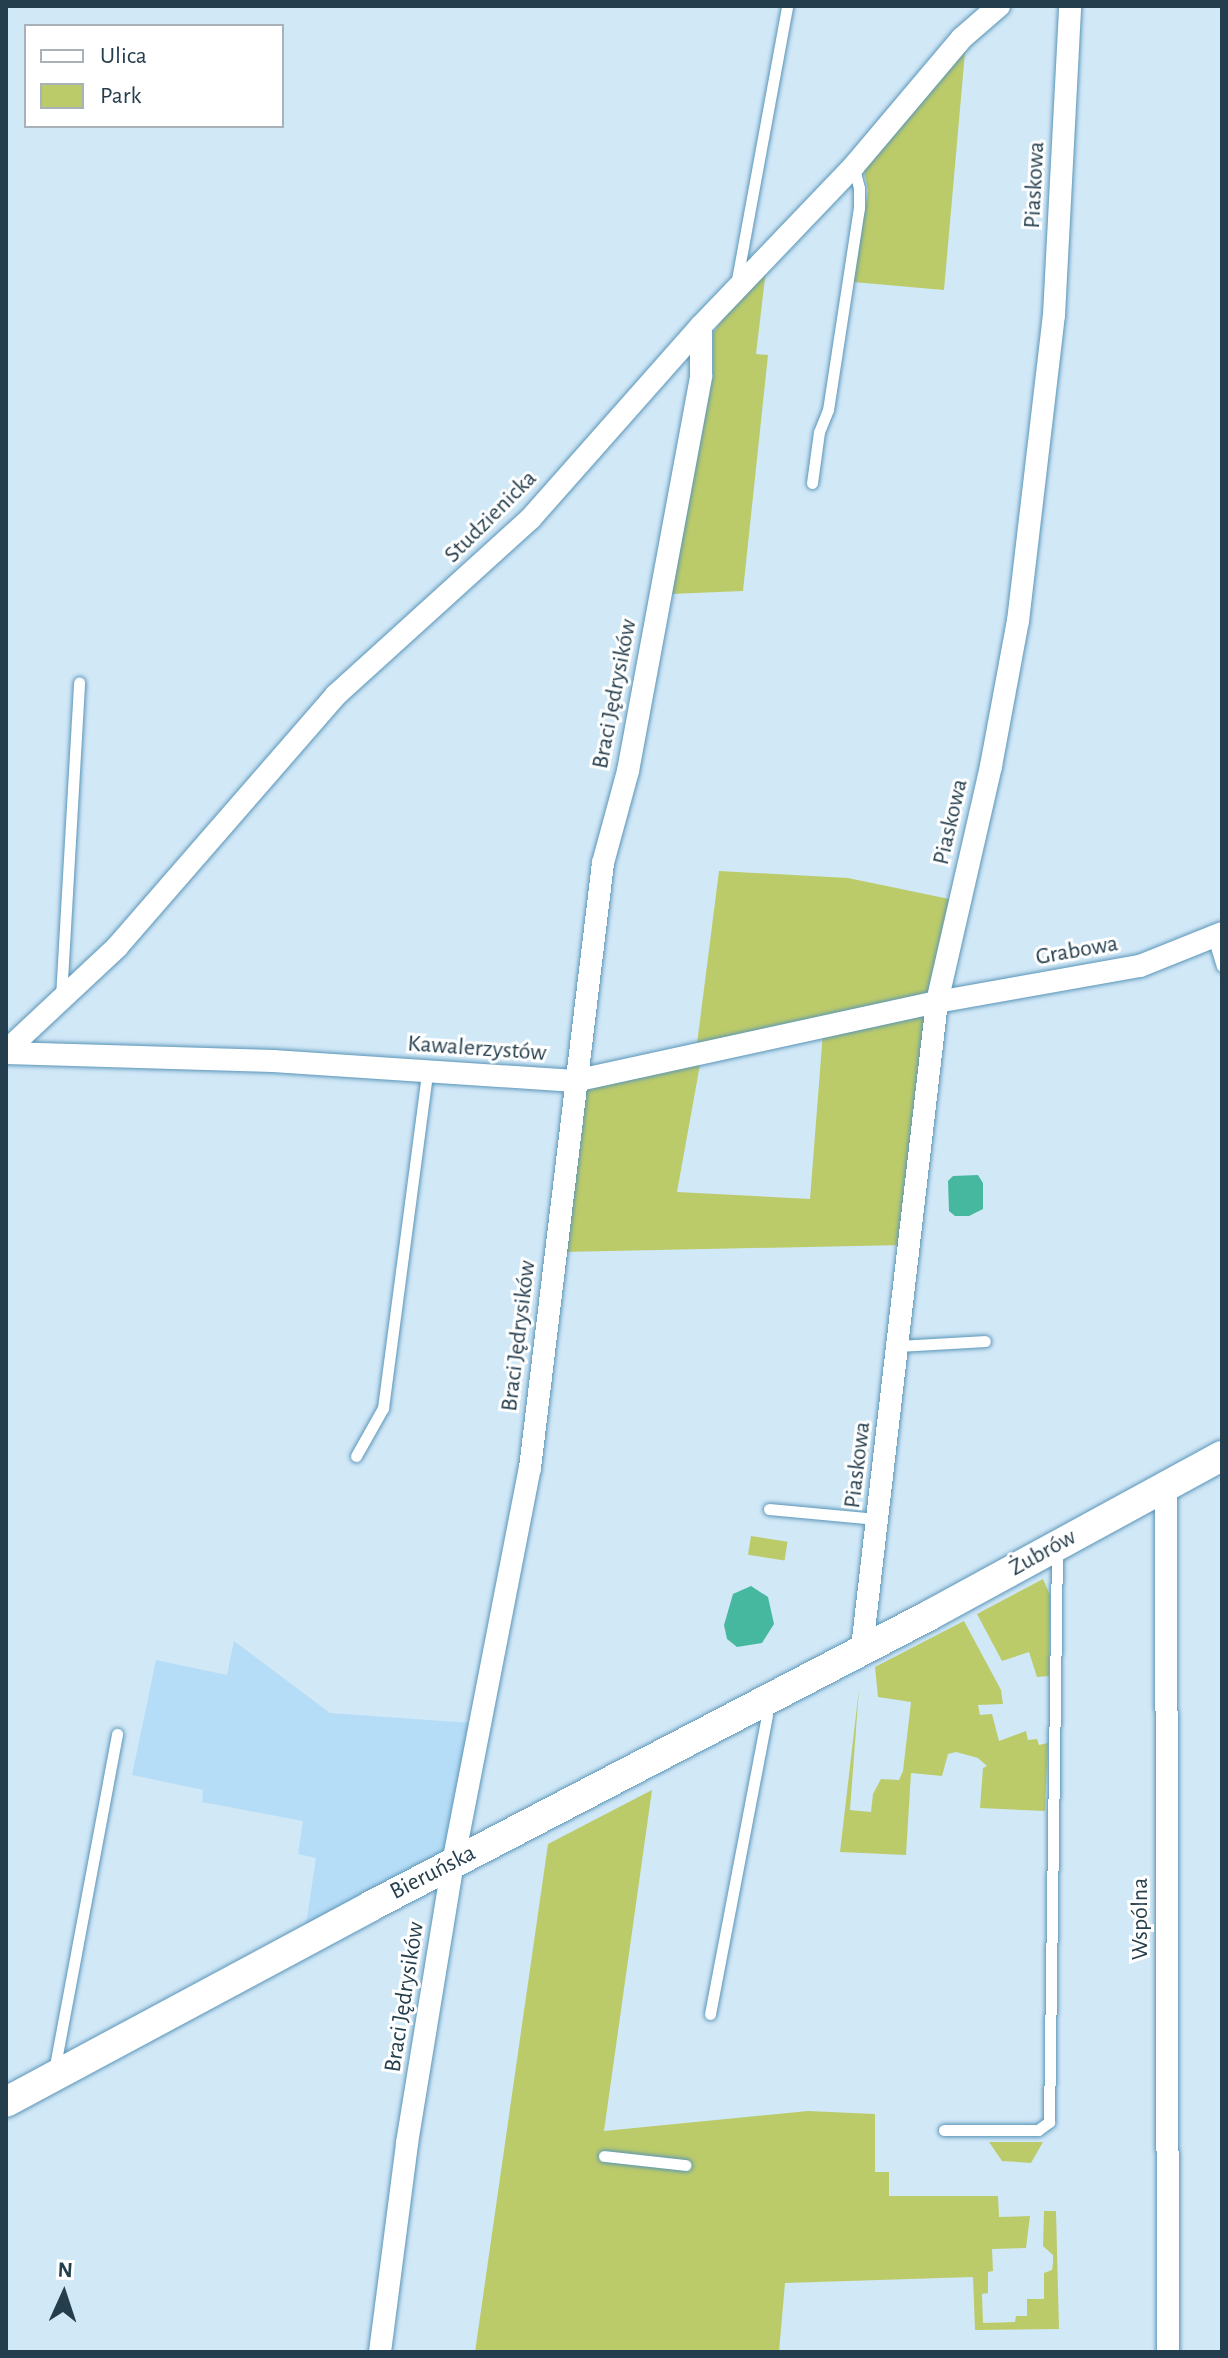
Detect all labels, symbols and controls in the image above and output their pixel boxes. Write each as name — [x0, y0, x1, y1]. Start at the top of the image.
legend — [24, 24, 284, 128]
text: Ulica — [100, 44, 147, 68]
text: Park — [100, 84, 141, 108]
street label: Piaskowa — [1018, 141, 1052, 229]
street label: Studzienicka — [439, 465, 543, 569]
street label: Braci Jędrysików — [586, 617, 644, 771]
street label: Piaskowa — [927, 776, 975, 868]
street label: Grabowa — [1034, 930, 1120, 972]
street label: Kawalerzystów — [407, 1030, 547, 1068]
street label: Braci Jędrysików — [495, 1259, 543, 1413]
street label: Piaskowa — [838, 1420, 878, 1510]
street label: Żubrów — [1005, 1523, 1081, 1583]
street label: Bieruńska — [385, 1839, 481, 1907]
street label: Wspólna — [1127, 1878, 1155, 1960]
street label: Braci Jędrysików — [379, 1920, 431, 2074]
north arrow — [24, 2254, 104, 2334]
text: N — [57, 2259, 73, 2281]

